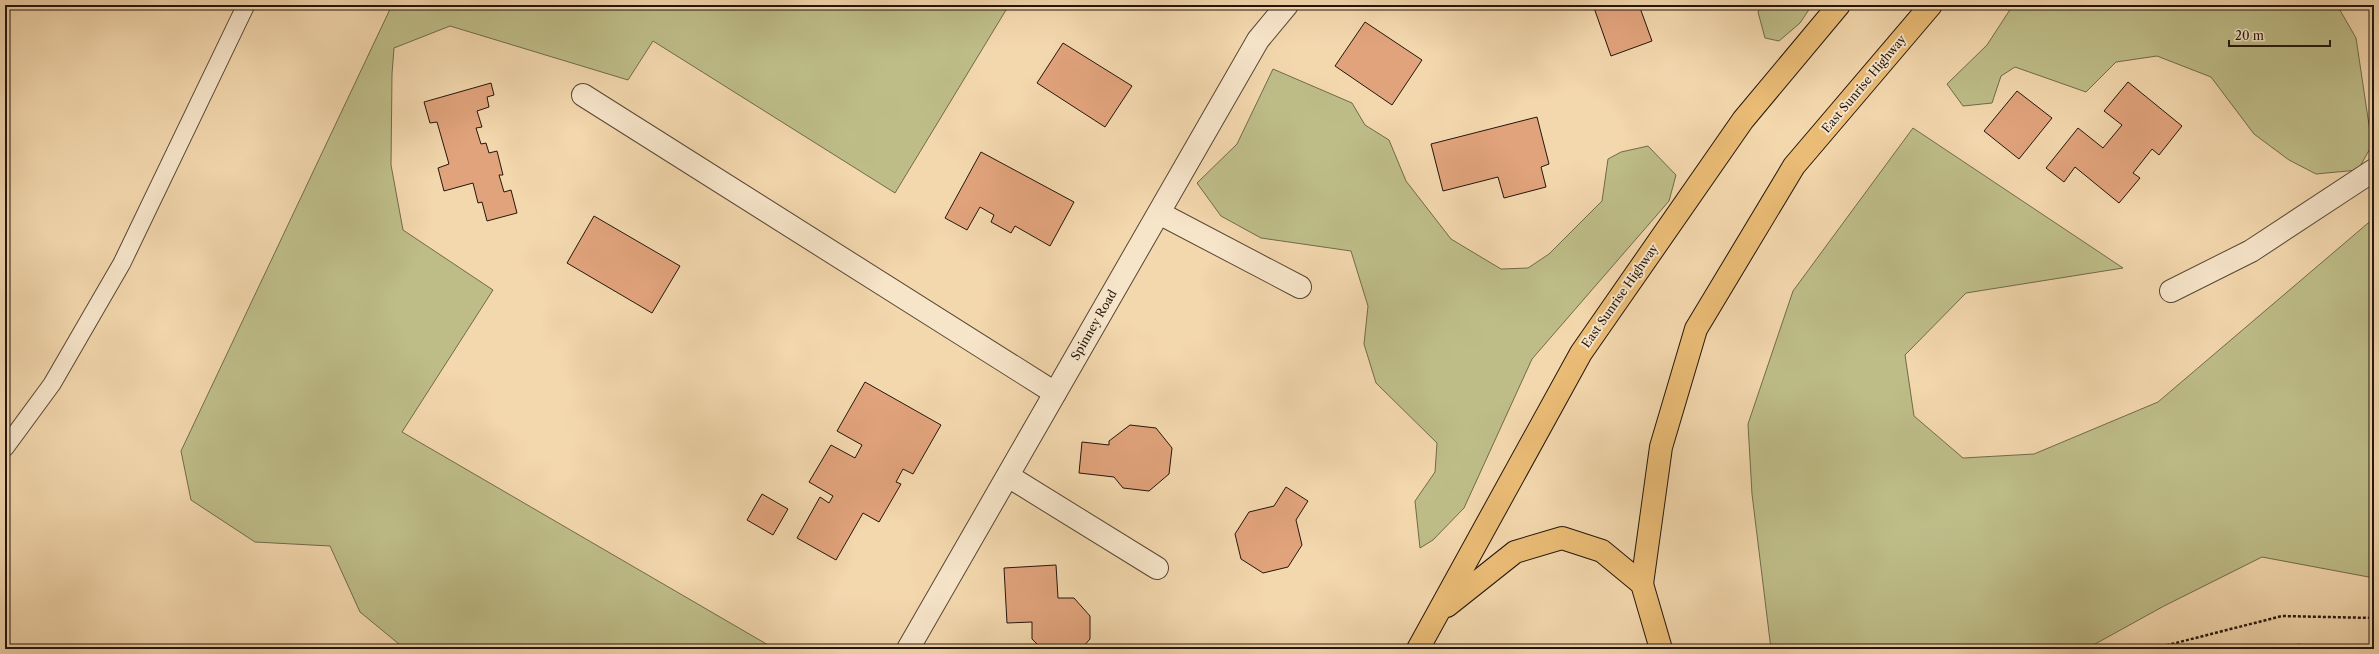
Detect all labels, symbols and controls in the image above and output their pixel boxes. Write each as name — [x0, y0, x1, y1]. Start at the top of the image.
scale bar — [2229, 22, 2330, 48]
text: 20 m — [2235, 28, 2264, 43]
street label: East Sunrise Highway — [1818, 32, 1909, 136]
street label: East Sunrise Highway — [1578, 241, 1661, 350]
street label: Spinney Road — [1067, 286, 1120, 363]

